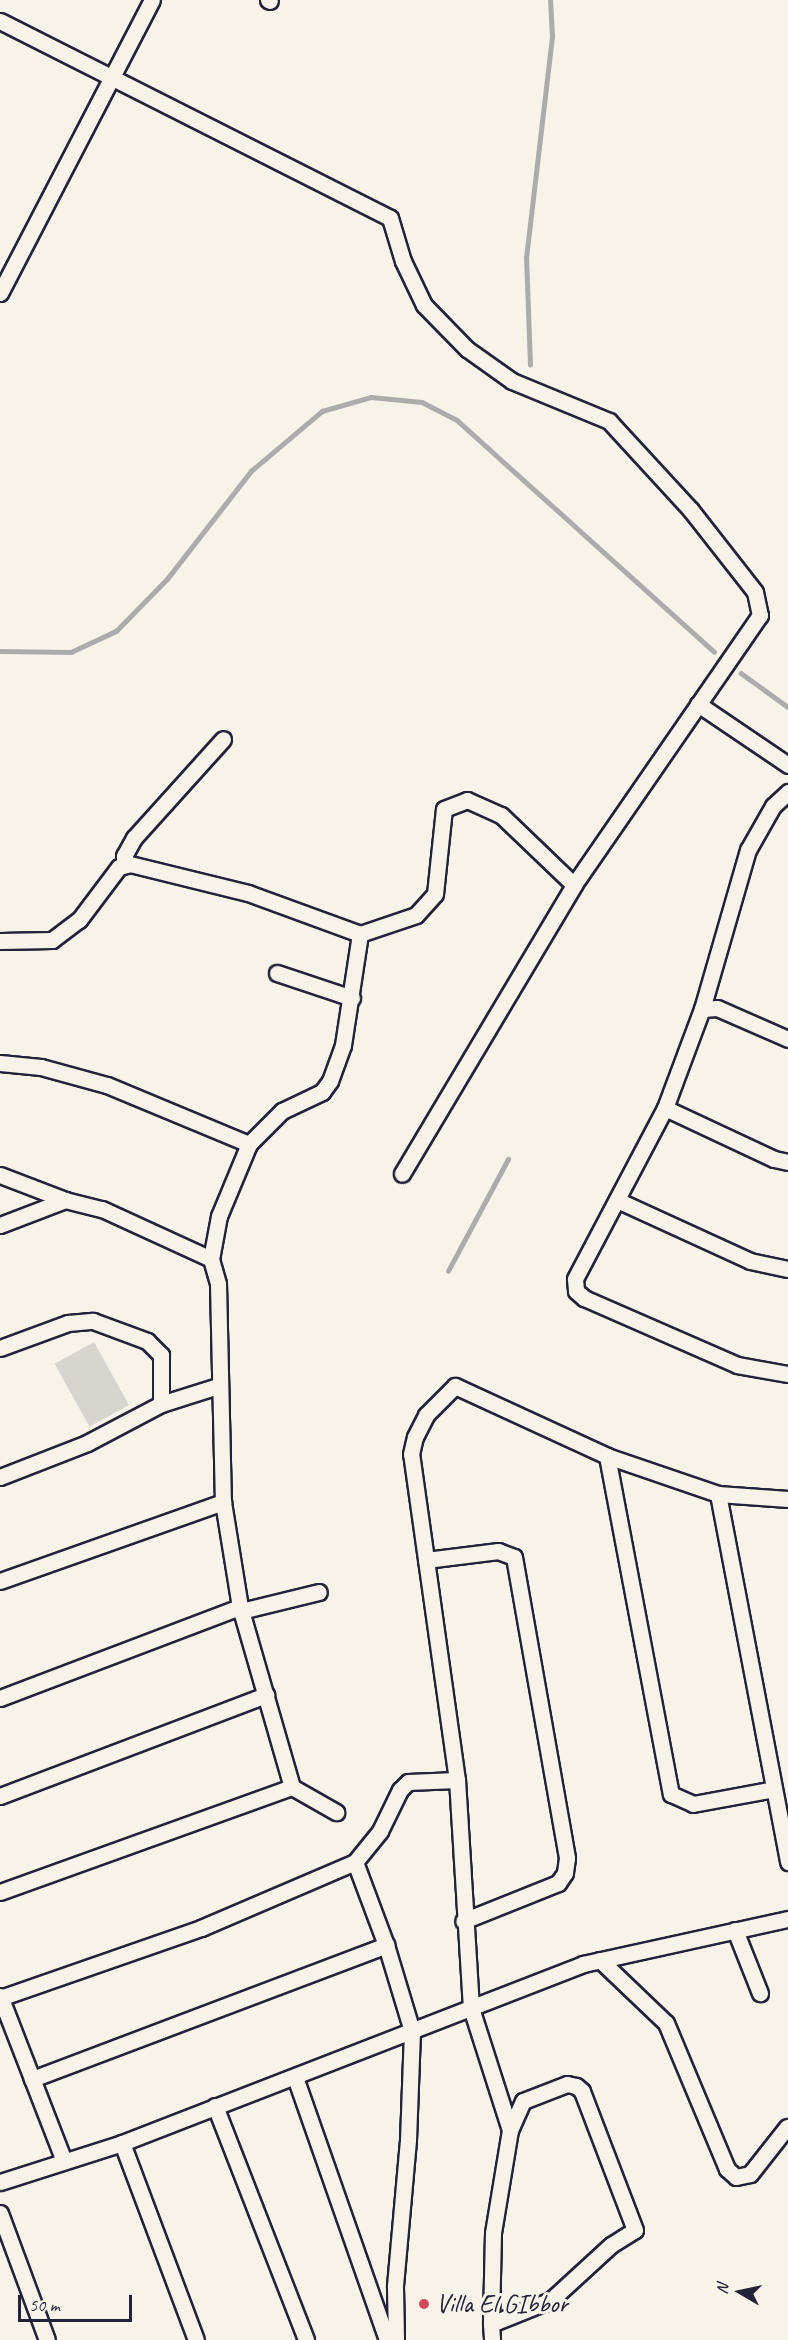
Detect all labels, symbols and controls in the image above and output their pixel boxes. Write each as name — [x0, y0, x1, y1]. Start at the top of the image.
north arrow — [710, 2262, 770, 2322]
scale bar — [21, 2283, 135, 2321]
text: N — [712, 2283, 733, 2296]
place label: Villa El GIbbor — [436, 2288, 568, 2320]
text: 50 m — [29, 2294, 60, 2316]
marker: Villa El GIbbor — [417, 2297, 431, 2311]

